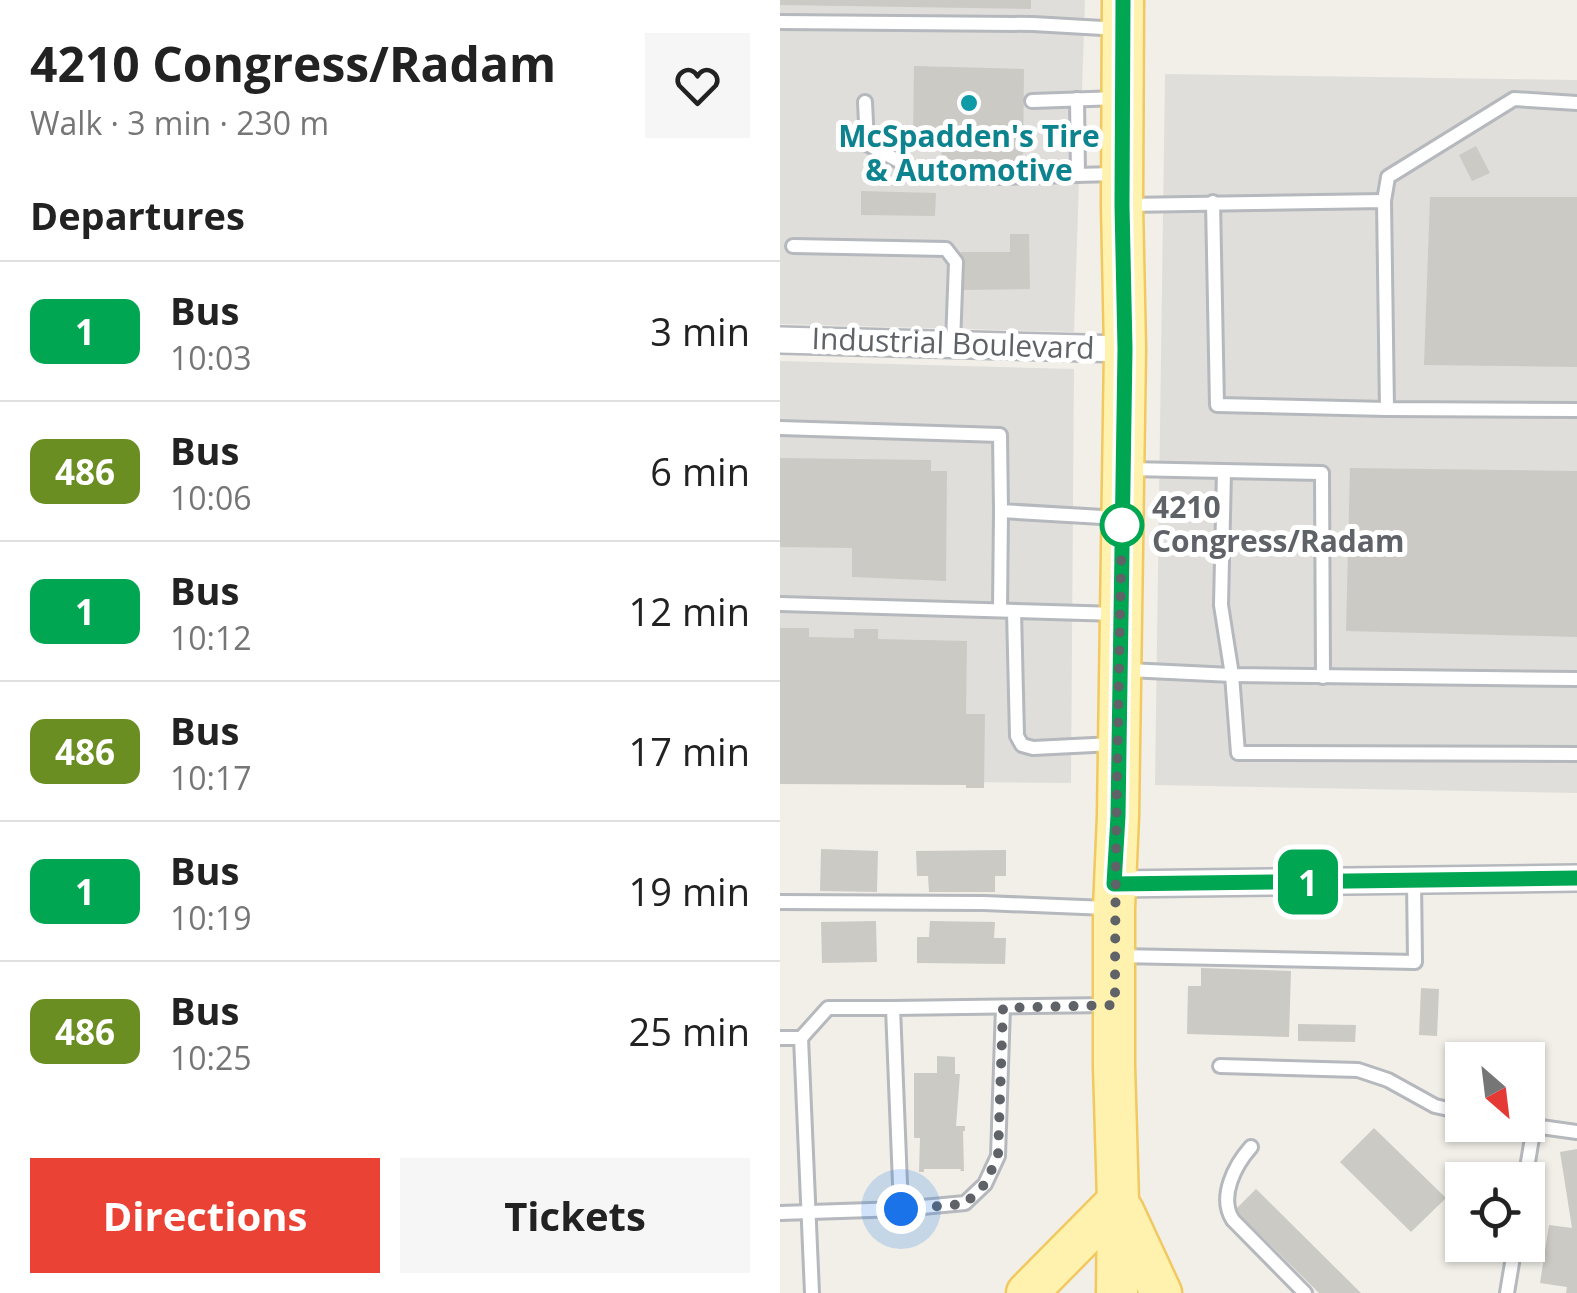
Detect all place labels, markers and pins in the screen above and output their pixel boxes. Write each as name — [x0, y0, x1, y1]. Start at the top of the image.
marker: McSpadden's Tire & Automotive — [958, 92, 980, 114]
place label: McSpadden's Tire & Automotive — [838, 115, 1100, 190]
place label: 4210 Congress/Radam — [1152, 486, 1404, 561]
marker: 4210 Congress/Radam — [1101, 504, 1143, 546]

